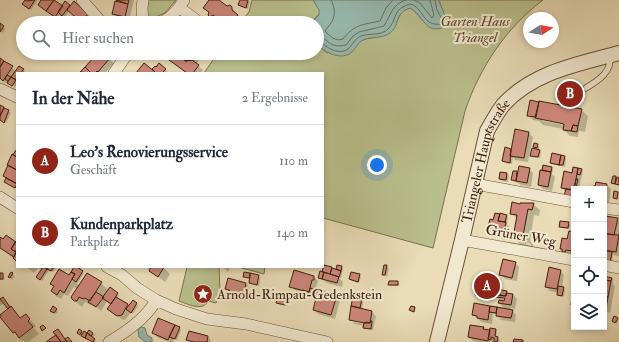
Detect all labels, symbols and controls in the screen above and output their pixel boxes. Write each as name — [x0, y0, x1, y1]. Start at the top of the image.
north arrow — [523, 12, 559, 48]
park label: Garten Haus Triangel — [440, 13, 511, 46]
search box — [16, 16, 324, 60]
icon: search — [30, 27, 52, 49]
text: Hier suchen — [62, 29, 134, 48]
pin: B — [557, 79, 583, 109]
text: In der Nähe — [32, 88, 114, 109]
text: 2 Ergebnisse — [242, 90, 308, 106]
street label: Triangeler Hauptstraße — [458, 95, 514, 225]
text: Leo's Renovierungsservice — [70, 143, 228, 162]
text: A — [41, 153, 49, 169]
text: 110 m — [279, 153, 308, 169]
your location — [367, 155, 387, 175]
text: Geschäft — [70, 162, 117, 178]
map controls — [571, 186, 607, 330]
button: + — [571, 186, 607, 222]
text: Kundenparkplatz — [70, 215, 173, 234]
street label: Grüner Weg — [484, 221, 559, 250]
button: − — [571, 222, 607, 258]
text: B — [41, 225, 49, 241]
text: 140 m — [277, 225, 308, 241]
text: Parkplatz — [70, 234, 119, 250]
button: locate — [571, 258, 607, 294]
pin: A — [474, 271, 500, 301]
place icon: Arnold-Rimpau-Gedenkstein — [192, 283, 214, 305]
place label: Arnold-Rimpau-Gedenkstein — [216, 286, 382, 304]
button: layers — [571, 294, 607, 330]

